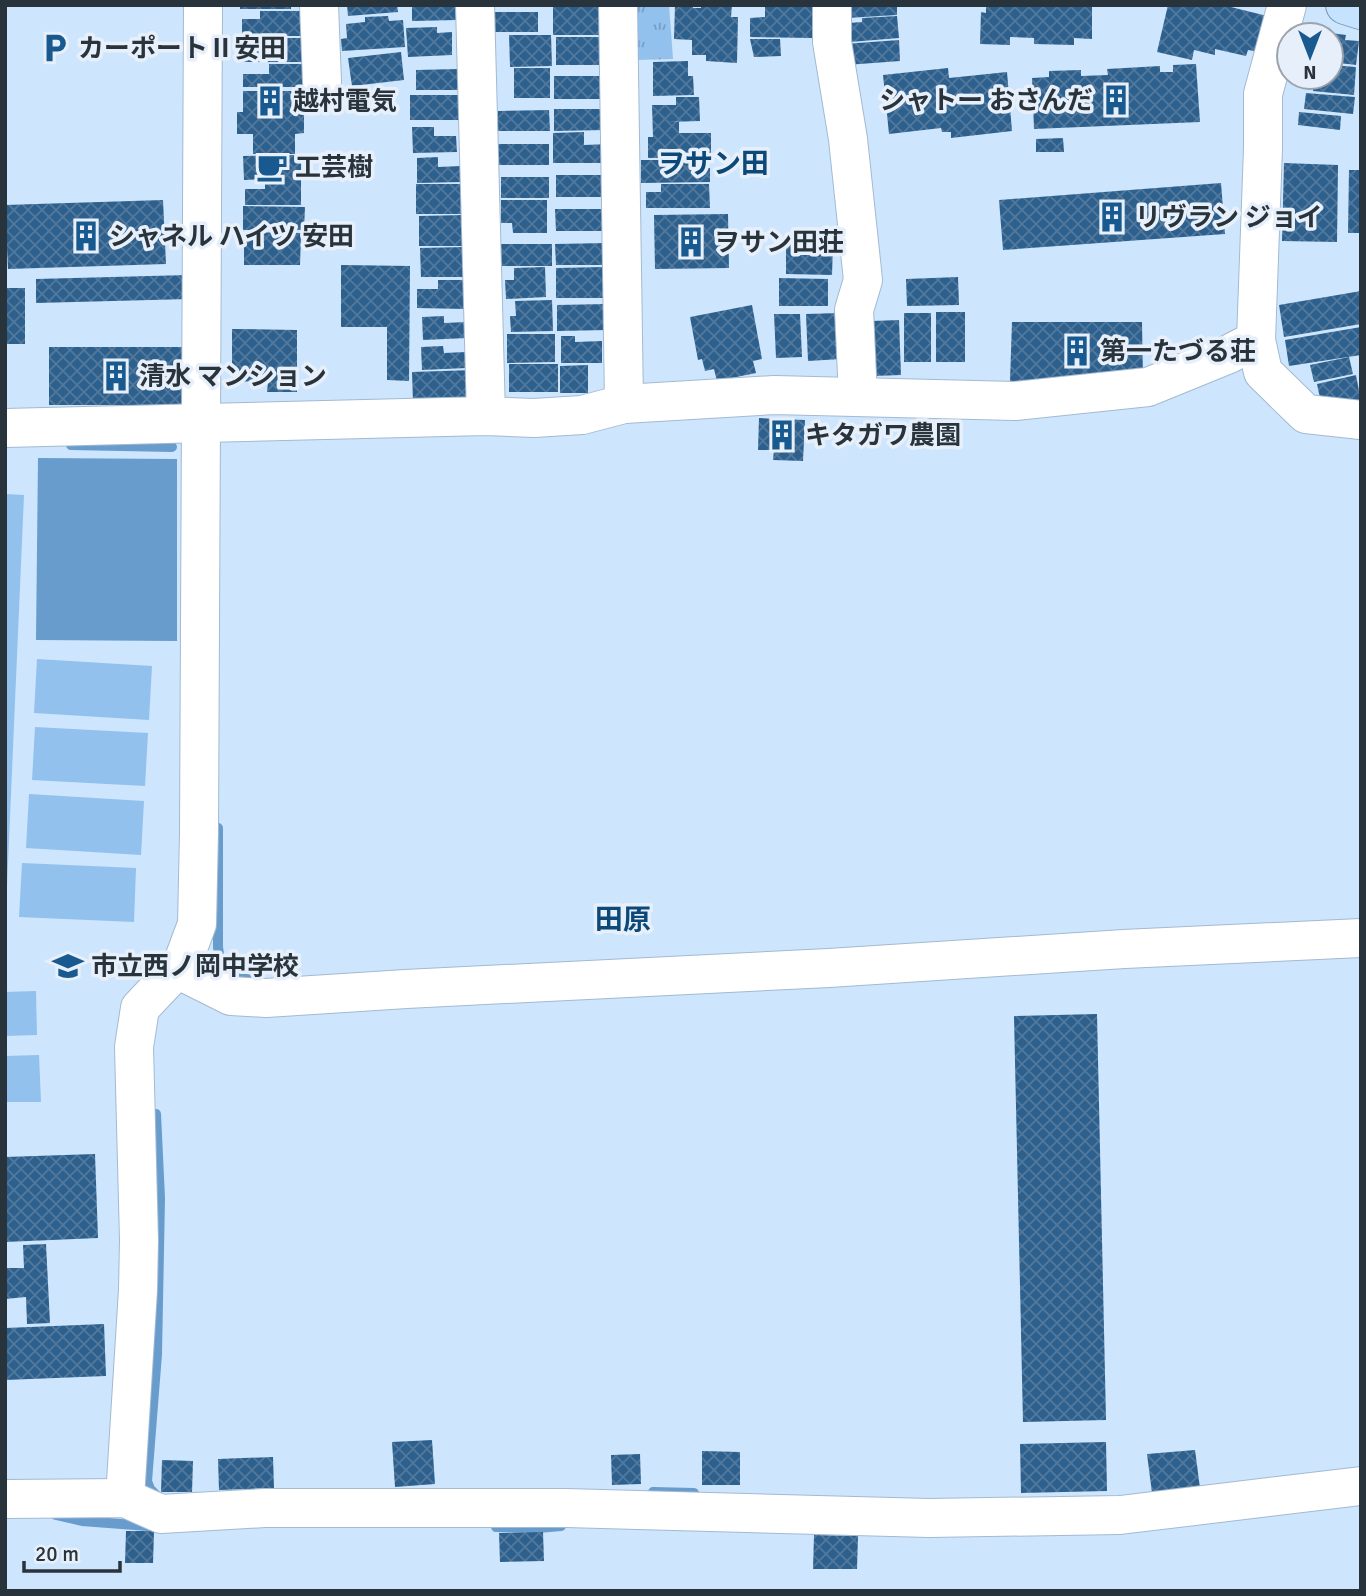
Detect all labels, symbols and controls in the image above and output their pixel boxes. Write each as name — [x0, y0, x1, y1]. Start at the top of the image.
north arrow — [1275, 21, 1345, 91]
parking icon: カーポートⅡ安田 — [38, 31, 72, 65]
place label: カーポートⅡ安田 — [78, 33, 286, 65]
text: N — [1303, 60, 1317, 84]
building icon: シャトー おさんだ — [1099, 83, 1133, 117]
building icon: 越村電気 — [253, 84, 287, 118]
place label: シャトー おさんだ — [879, 85, 1093, 117]
place label: 越村電気 — [293, 86, 397, 118]
district label: ヲサン田 — [657, 147, 769, 181]
cafe icon: 工芸樹 — [255, 150, 289, 184]
place label: 工芸樹 — [295, 152, 373, 184]
building icon: リヴラン ジョイ — [1095, 200, 1129, 234]
place label: リヴラン ジョイ — [1135, 202, 1323, 234]
building icon: シャネル ハイツ 安田 — [69, 219, 103, 253]
place label: シャネル ハイツ 安田 — [109, 221, 354, 253]
building icon: ヲサン田荘 — [674, 225, 708, 259]
place label: ヲサン田荘 — [714, 227, 844, 259]
building icon: 第一たづる荘 — [1060, 334, 1094, 368]
place label: 第一たづる荘 — [1100, 336, 1256, 368]
building icon: 清水 マンション — [99, 359, 133, 393]
place label: 清水 マンション — [139, 361, 327, 393]
building icon: キタガワ農園 — [765, 418, 799, 452]
place label: キタガワ農園 — [805, 420, 961, 452]
district label: 田原 — [595, 903, 651, 937]
school or university icon: 市立西ノ岡中学校 — [51, 949, 85, 983]
place label: 市立西ノ岡中学校 — [91, 951, 299, 983]
scale bar — [24, 1530, 121, 1574]
text: 20 m — [35, 1541, 79, 1567]

